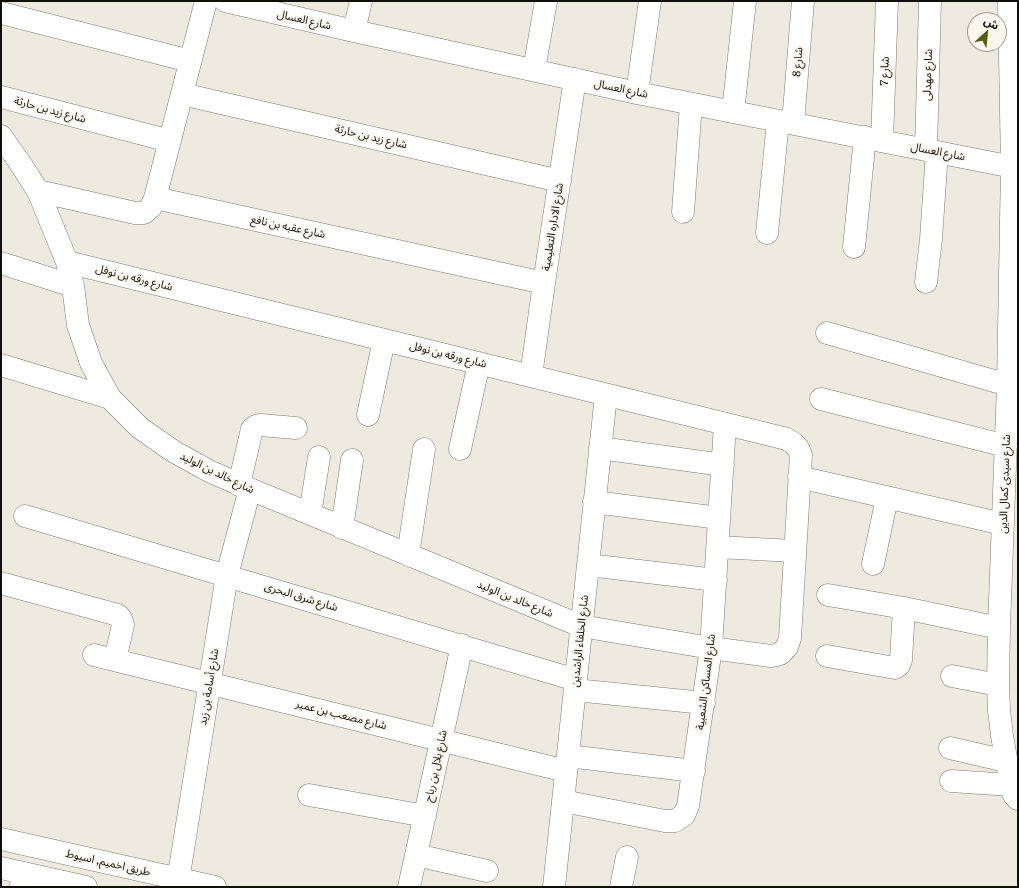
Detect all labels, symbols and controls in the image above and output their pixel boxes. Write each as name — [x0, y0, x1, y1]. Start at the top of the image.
street label: شارع العسال — [276, 7, 332, 33]
north arrow — [967, 12, 1007, 52]
text: ش — [982, 12, 1002, 33]
street label: شارع 8 — [790, 47, 806, 77]
street label: شارع مهدلى — [921, 49, 935, 101]
street label: شارع 7 — [878, 56, 892, 86]
street label: شارع العسال — [593, 77, 649, 101]
street label: شارع زيد بن حارثة — [13, 94, 87, 126]
street label: شارع زيد بن حارثة — [334, 122, 408, 152]
street label: شارع العسال — [910, 140, 966, 164]
street label: شارع الاداره التعليمية — [539, 182, 567, 272]
street label: شارع عقبه بن نافع — [249, 213, 327, 241]
street label: شارع ورقه بن نوفل — [94, 262, 174, 294]
street label: شارع ورقه بن نوفل — [408, 339, 488, 371]
street label: شارع سيدى كمال الدين — [997, 434, 1013, 534]
street label: شارع خالد بن الوليد — [178, 449, 256, 497]
street label: شارع خالد بن الوليد — [475, 578, 555, 620]
street label: شارع شرق البحرى — [263, 580, 339, 614]
street label: شارع الخلفاء الراشدين — [569, 594, 591, 688]
street label: شارع المساكن الشعبية — [694, 633, 718, 731]
street label: شارع أسامة بن زيد — [196, 648, 222, 726]
street label: شارع مصعب بن عمير — [294, 697, 388, 733]
street label: شارع بلال بن رباح — [422, 729, 450, 803]
street label: طريق اخميم, اسيوط — [64, 847, 152, 879]

